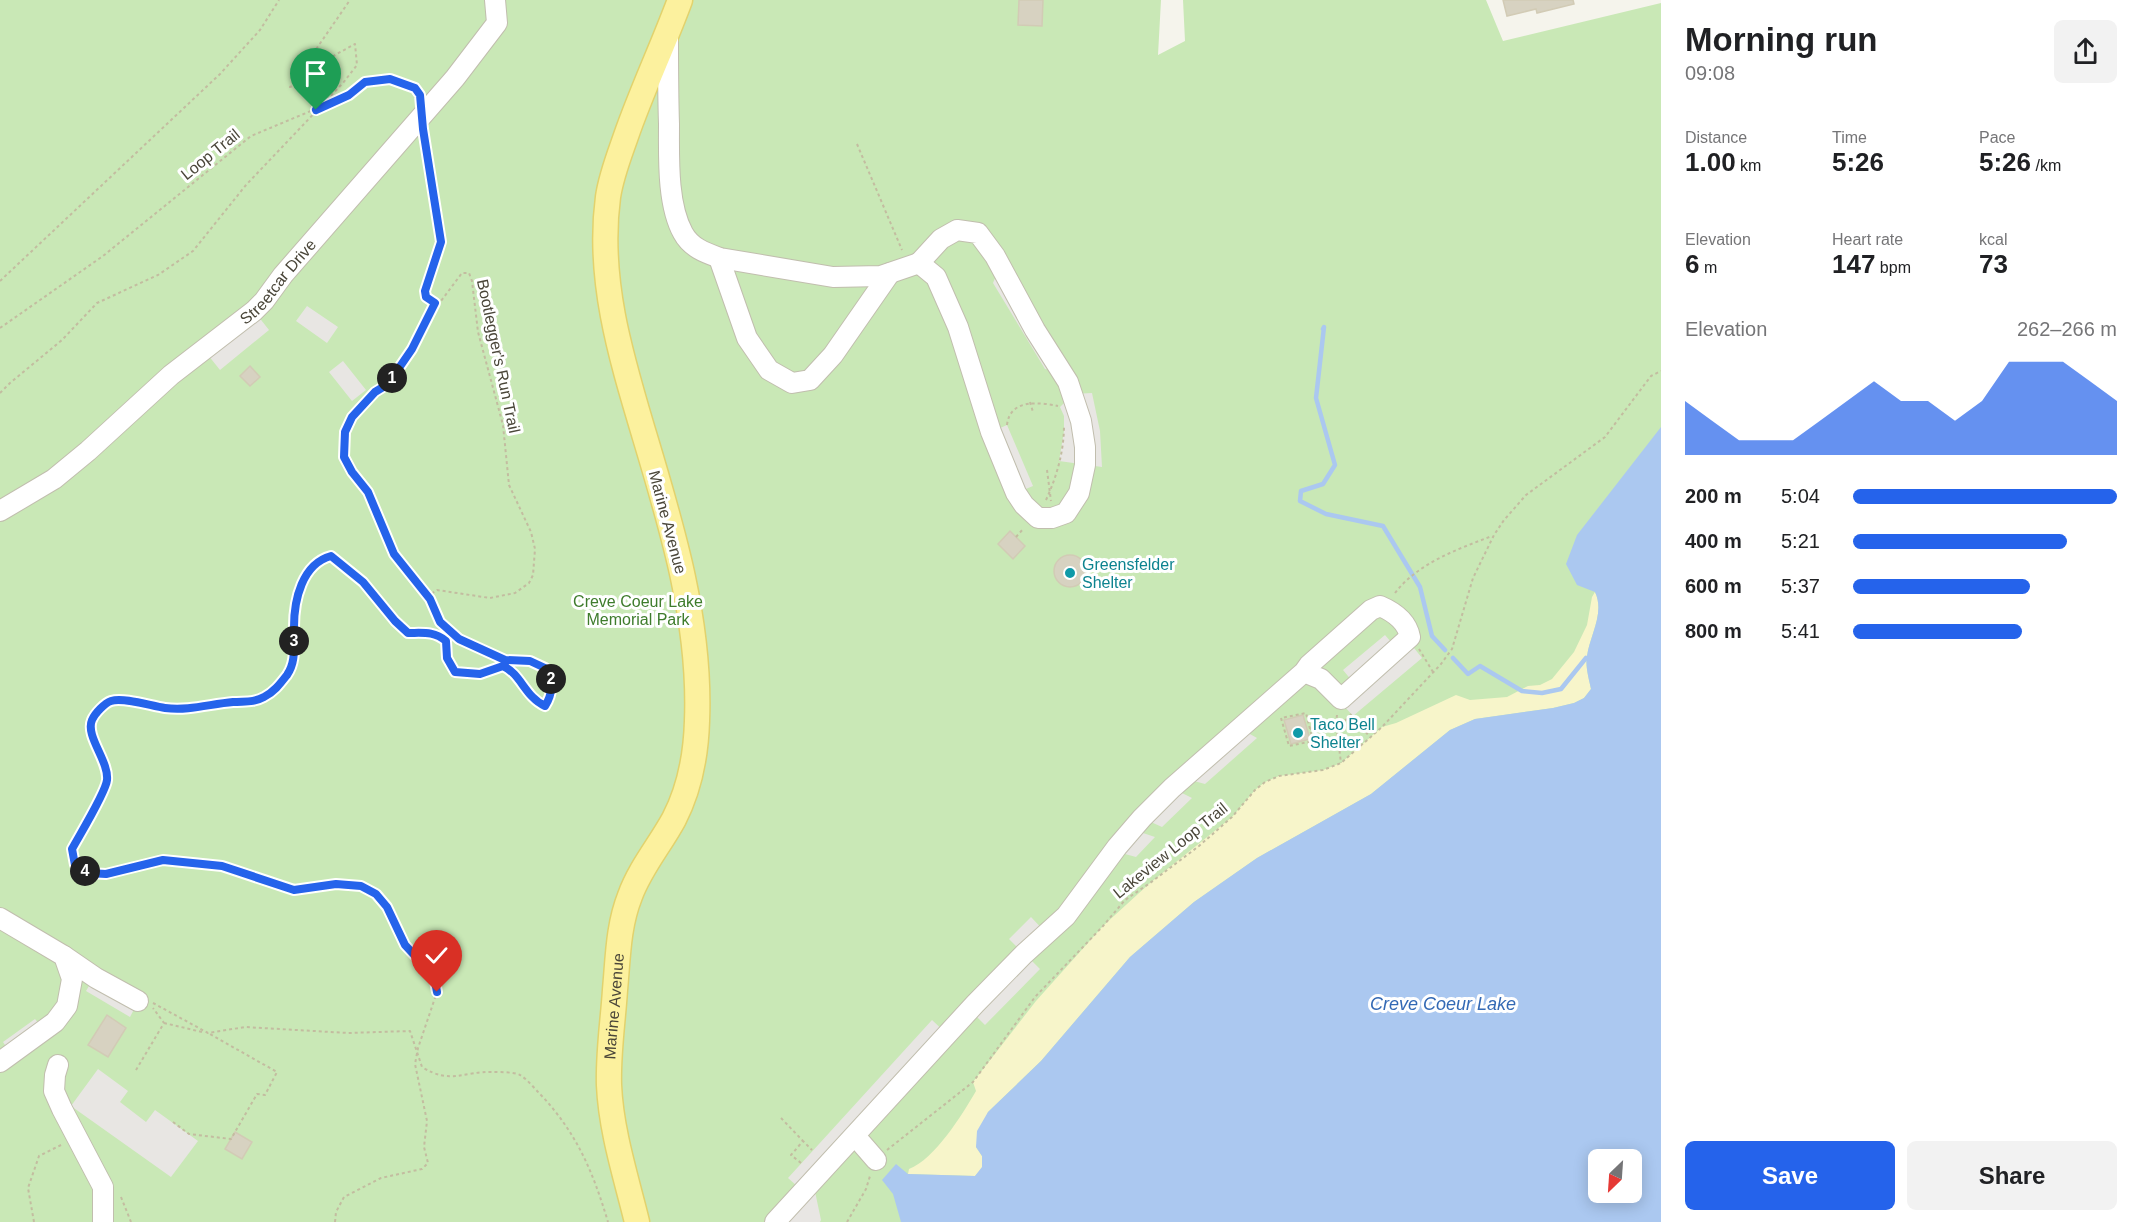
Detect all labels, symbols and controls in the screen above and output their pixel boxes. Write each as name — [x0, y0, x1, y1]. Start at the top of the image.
button: share — [2054, 20, 2117, 83]
text: Morning run — [1685, 21, 1877, 58]
pin — [290, 48, 341, 110]
icon: arrive — [299, 57, 332, 90]
text: 09:08 — [1685, 62, 1735, 84]
street label: Loop Trail — [178, 126, 243, 183]
text: Distance — [1685, 129, 1747, 146]
text: Time — [1832, 129, 1867, 146]
text: Pace — [1979, 129, 2015, 146]
text: 1.00 — [1685, 147, 1736, 177]
text: 5:26 — [1832, 147, 1884, 177]
text: 5:26 — [1979, 147, 2031, 177]
text: km — [1736, 157, 1761, 174]
text: /km — [2031, 157, 2061, 174]
text: Elevation — [1685, 231, 1751, 248]
text: Heart rate — [1832, 231, 1903, 248]
text: kcal — [1979, 231, 2007, 248]
street label: Streetcar Drive — [237, 236, 319, 328]
text: 6 — [1685, 249, 1699, 279]
text: 147 — [1832, 249, 1875, 279]
text: 73 — [1979, 249, 2008, 279]
text: m — [1699, 259, 1717, 276]
text: bpm — [1875, 259, 1911, 276]
street label: Bootlegger's Run Trail — [474, 278, 523, 435]
text: Elevation — [1685, 318, 1767, 340]
text: 262–266 m — [2017, 318, 2117, 340]
pin: 1 — [377, 363, 407, 393]
text: 1 — [388, 369, 396, 386]
street label: Marine Avenue — [646, 469, 690, 576]
text: 200 m — [1685, 485, 1742, 507]
text: 5:04 — [1781, 485, 1820, 507]
text: 400 m — [1685, 530, 1742, 552]
text: 5:21 — [1781, 530, 1820, 552]
place label: Greensfelder Shelter — [1082, 556, 1175, 591]
marker: Greensfelder Shelter — [1063, 566, 1077, 580]
text: 600 m — [1685, 575, 1742, 597]
text: 5:37 — [1781, 575, 1820, 597]
park label: Creve Coeur Lake Memorial Park — [573, 593, 703, 628]
text: 800 m — [1685, 620, 1742, 642]
text: 5:41 — [1781, 620, 1820, 642]
pin: 3 — [279, 626, 309, 656]
text: 3 — [290, 632, 298, 649]
pin: 2 — [536, 664, 566, 694]
text: 2 — [547, 670, 555, 687]
place label: Taco Bell Shelter — [1310, 716, 1375, 751]
marker: Taco Bell Shelter — [1291, 726, 1305, 740]
street label: Lakeview Loop Trail — [1110, 799, 1231, 901]
pin: 4 — [70, 856, 100, 886]
text: 4 — [81, 862, 89, 879]
pin — [411, 930, 462, 992]
icon: check — [420, 939, 453, 972]
street label: Marine Avenue — [601, 952, 627, 1060]
water label: Creve Coeur Lake — [1370, 994, 1516, 1014]
button: Save — [1685, 1141, 1895, 1210]
button: Share — [1907, 1141, 2117, 1210]
north arrow — [1588, 1149, 1642, 1203]
map controls — [1588, 1149, 1642, 1203]

